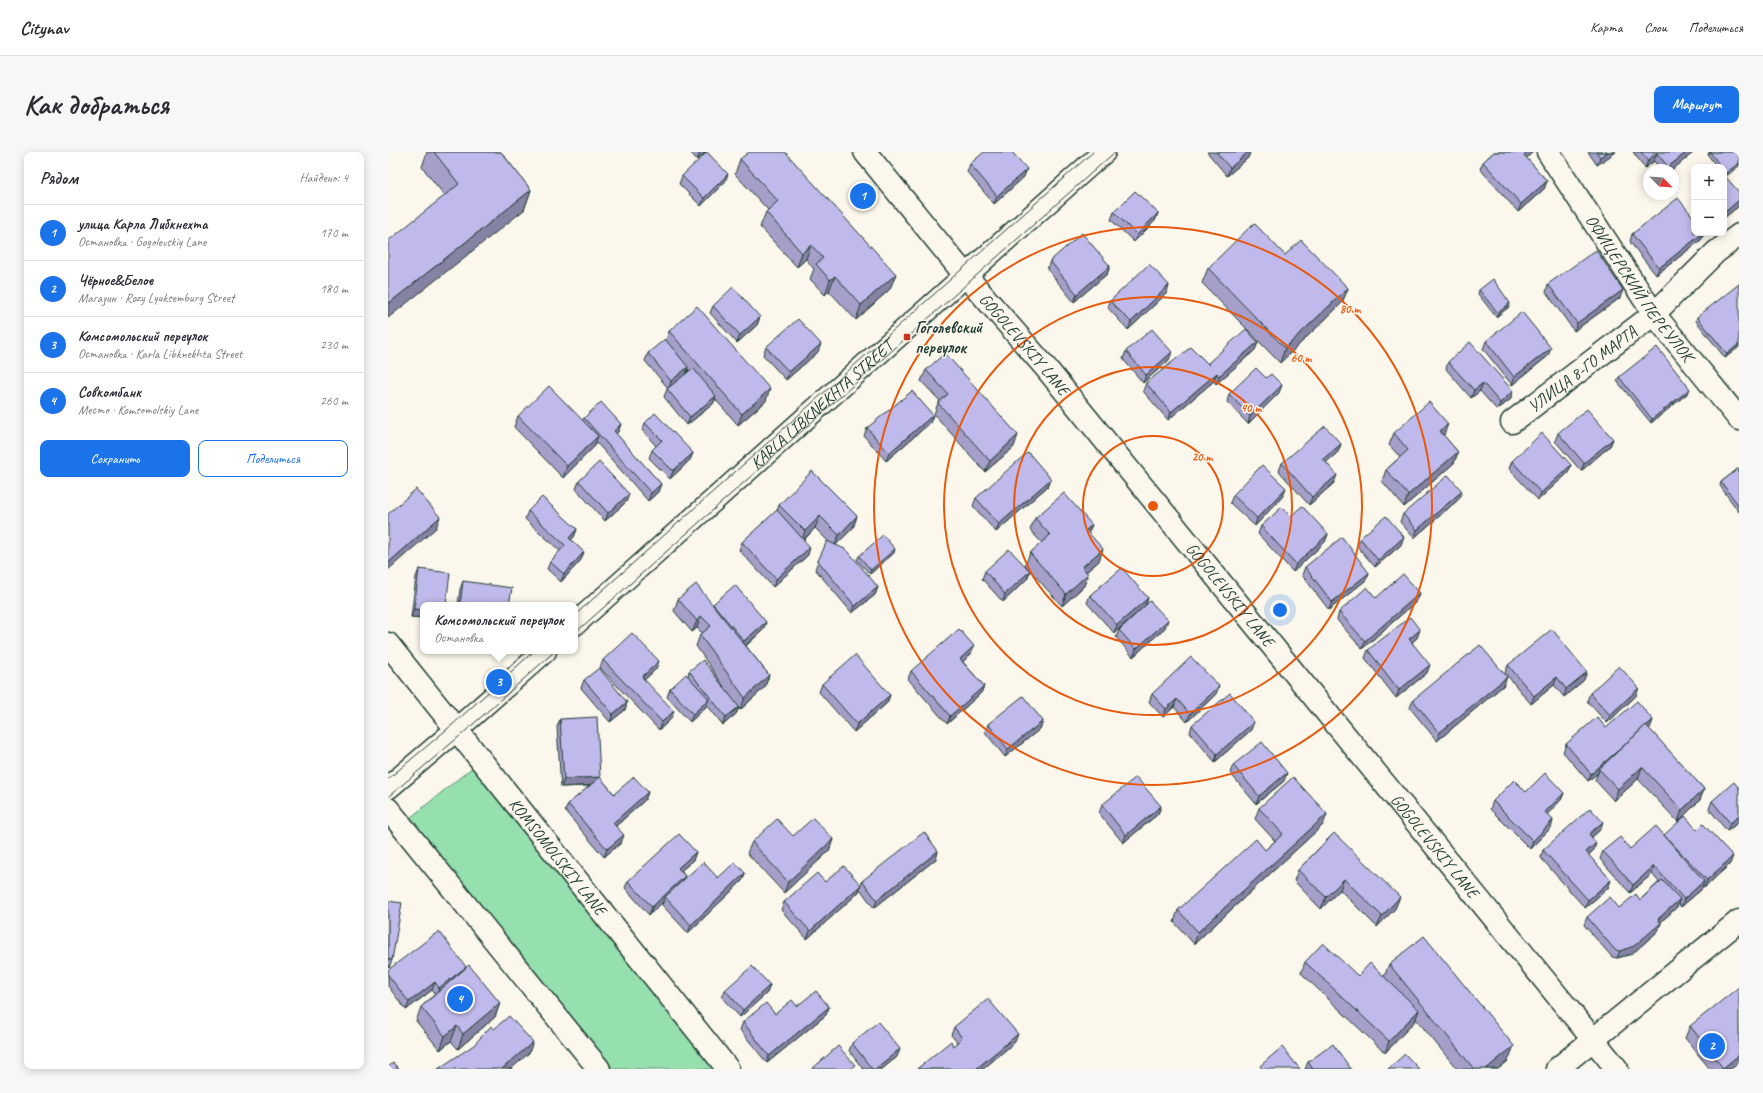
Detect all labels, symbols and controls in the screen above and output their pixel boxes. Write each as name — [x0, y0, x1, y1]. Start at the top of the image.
text: Citynav — [20, 16, 68, 40]
text: Карта — [1590, 19, 1622, 36]
text: Слои — [1644, 19, 1667, 36]
text: Поделиться — [1689, 19, 1743, 36]
button: Маршрут — [1654, 86, 1739, 123]
text: Как добраться — [24, 87, 169, 122]
north arrow — [1643, 164, 1679, 200]
map controls — [1691, 164, 1727, 236]
button: + — [1691, 164, 1727, 200]
text: Рядом — [40, 168, 78, 189]
text: Найдено: 4 — [300, 170, 348, 186]
pin: 1 — [850, 181, 876, 211]
button: − — [1691, 200, 1727, 236]
street label: ОФИЦЕРСКИЙ ПЕРЕУЛОК — [1581, 211, 1700, 368]
text: улица Карла Либкнехта — [78, 215, 208, 234]
text: 1 — [50, 225, 56, 241]
text: 170 m — [320, 225, 348, 241]
text: Остановка · Gogolevskiy Lane — [78, 234, 206, 250]
text: Чёрное&Белое — [78, 271, 153, 290]
text: 2 — [50, 281, 56, 297]
text: 180 m — [320, 281, 348, 297]
street label: GOGOLEVSKIY LANE — [975, 289, 1076, 402]
text: Магазин · Rozy Lyuksemburg Street — [78, 290, 234, 306]
text: 80 m — [1340, 301, 1361, 317]
place label: Гоголевский переулок — [915, 317, 984, 358]
street label: УЛИЦА 8-ГО МАРТА — [1524, 321, 1641, 417]
text: Комсомольский переулок — [78, 327, 207, 346]
marker: Гоголевский переулок — [902, 332, 912, 342]
street label: KARLA LIBKNEKHTA STREET — [746, 333, 900, 474]
text: 3 — [50, 337, 56, 353]
text: 230 m — [320, 337, 348, 353]
text: Остановка · Karla Libknekhta Street — [78, 346, 242, 362]
text: 60 m — [1291, 350, 1313, 366]
text: Совкомбанк — [78, 383, 141, 402]
text: 4 — [50, 393, 56, 409]
text: 260 m — [320, 393, 348, 409]
text: 40 m — [1241, 400, 1262, 416]
text: Место · Komsomolskiy Lane — [78, 402, 198, 418]
button: Сохранить — [40, 440, 190, 477]
button: Поделиться — [198, 440, 348, 477]
text: 20 m — [1192, 449, 1213, 465]
centre of rings — [1146, 499, 1160, 513]
street label: GOGOLEVSKIY LANE — [1181, 538, 1280, 653]
your location — [1270, 600, 1290, 620]
popup — [420, 602, 578, 654]
text: Комсомольский переулок — [434, 611, 564, 630]
text: Остановка — [434, 630, 483, 646]
pin: 3 — [486, 667, 512, 697]
street label: GOGOLEVSKIY LANE — [1386, 790, 1485, 904]
street label: KOMSOMOLSKIY LANE — [504, 794, 612, 922]
pin: 4 — [447, 984, 473, 1014]
pin: 2 — [1699, 1031, 1725, 1061]

